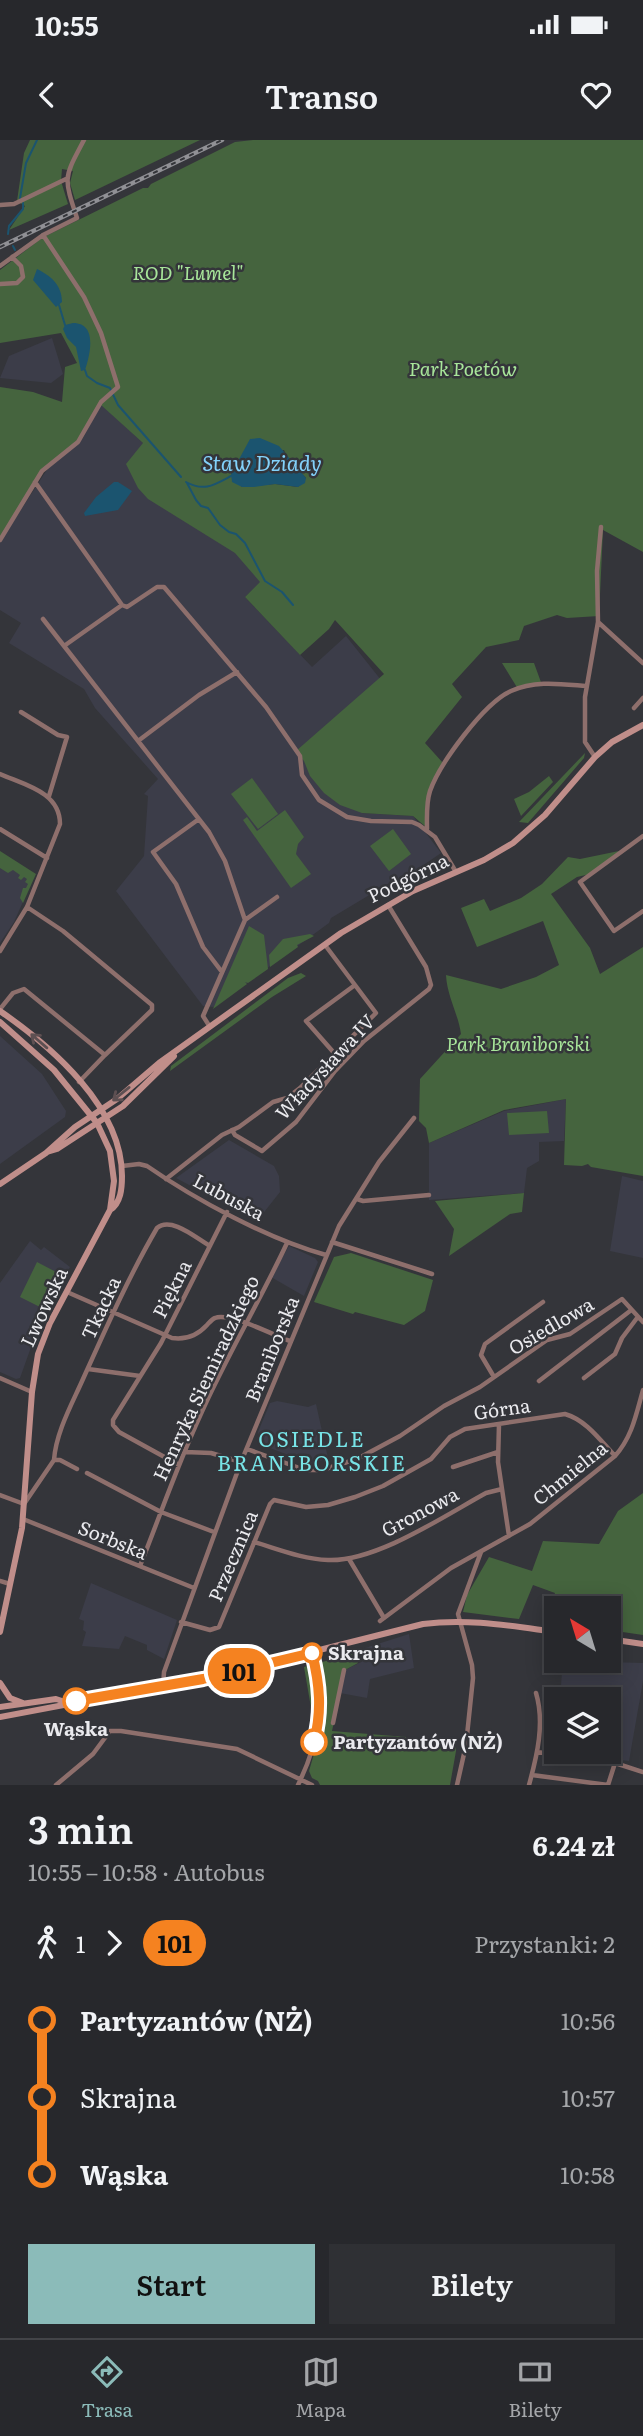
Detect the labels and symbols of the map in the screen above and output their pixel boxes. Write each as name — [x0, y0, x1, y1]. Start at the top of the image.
park label: ROD "Lumel" — [133, 258, 243, 286]
park label: Park Poetów — [409, 354, 517, 382]
water label: Staw Dziady — [202, 446, 322, 477]
street label: Podgórna — [362, 845, 454, 909]
street label: Władysława IV — [268, 1007, 381, 1125]
park label: Park Braniborski — [446, 1029, 590, 1057]
one-way arrow — [30, 1033, 48, 1049]
one-way arrow — [113, 1087, 131, 1102]
street label: Lubuska — [189, 1166, 271, 1227]
street label: Piękna — [145, 1254, 198, 1322]
street label: Lwowska — [12, 1262, 74, 1351]
street label: Henryka Siemiradzkiego — [145, 1270, 265, 1485]
street label: Tkacka — [73, 1271, 127, 1344]
street label: Osiedlowa — [503, 1289, 599, 1361]
street label: Braniborska — [237, 1291, 305, 1406]
street label: Górna — [472, 1390, 533, 1426]
district label: OSIEDLE BRANIBORSKIE — [217, 1422, 407, 1477]
street label: Chmielna — [526, 1433, 613, 1511]
street label: Gronowa — [376, 1479, 464, 1543]
street label: Przecznica — [200, 1505, 264, 1606]
street label: Sorbska — [74, 1513, 153, 1566]
north arrow — [544, 1596, 621, 1673]
place label: Skrajna — [328, 1638, 404, 1666]
marker: Skrajna — [302, 1643, 322, 1663]
line badge: 101 — [199, 1648, 279, 1694]
marker: Wąska — [63, 1688, 89, 1714]
place label: Wąska — [44, 1714, 108, 1742]
place label: Partyzantów (NŻ) — [333, 1727, 503, 1755]
marker: Partyzantów (NŻ) — [301, 1729, 327, 1755]

